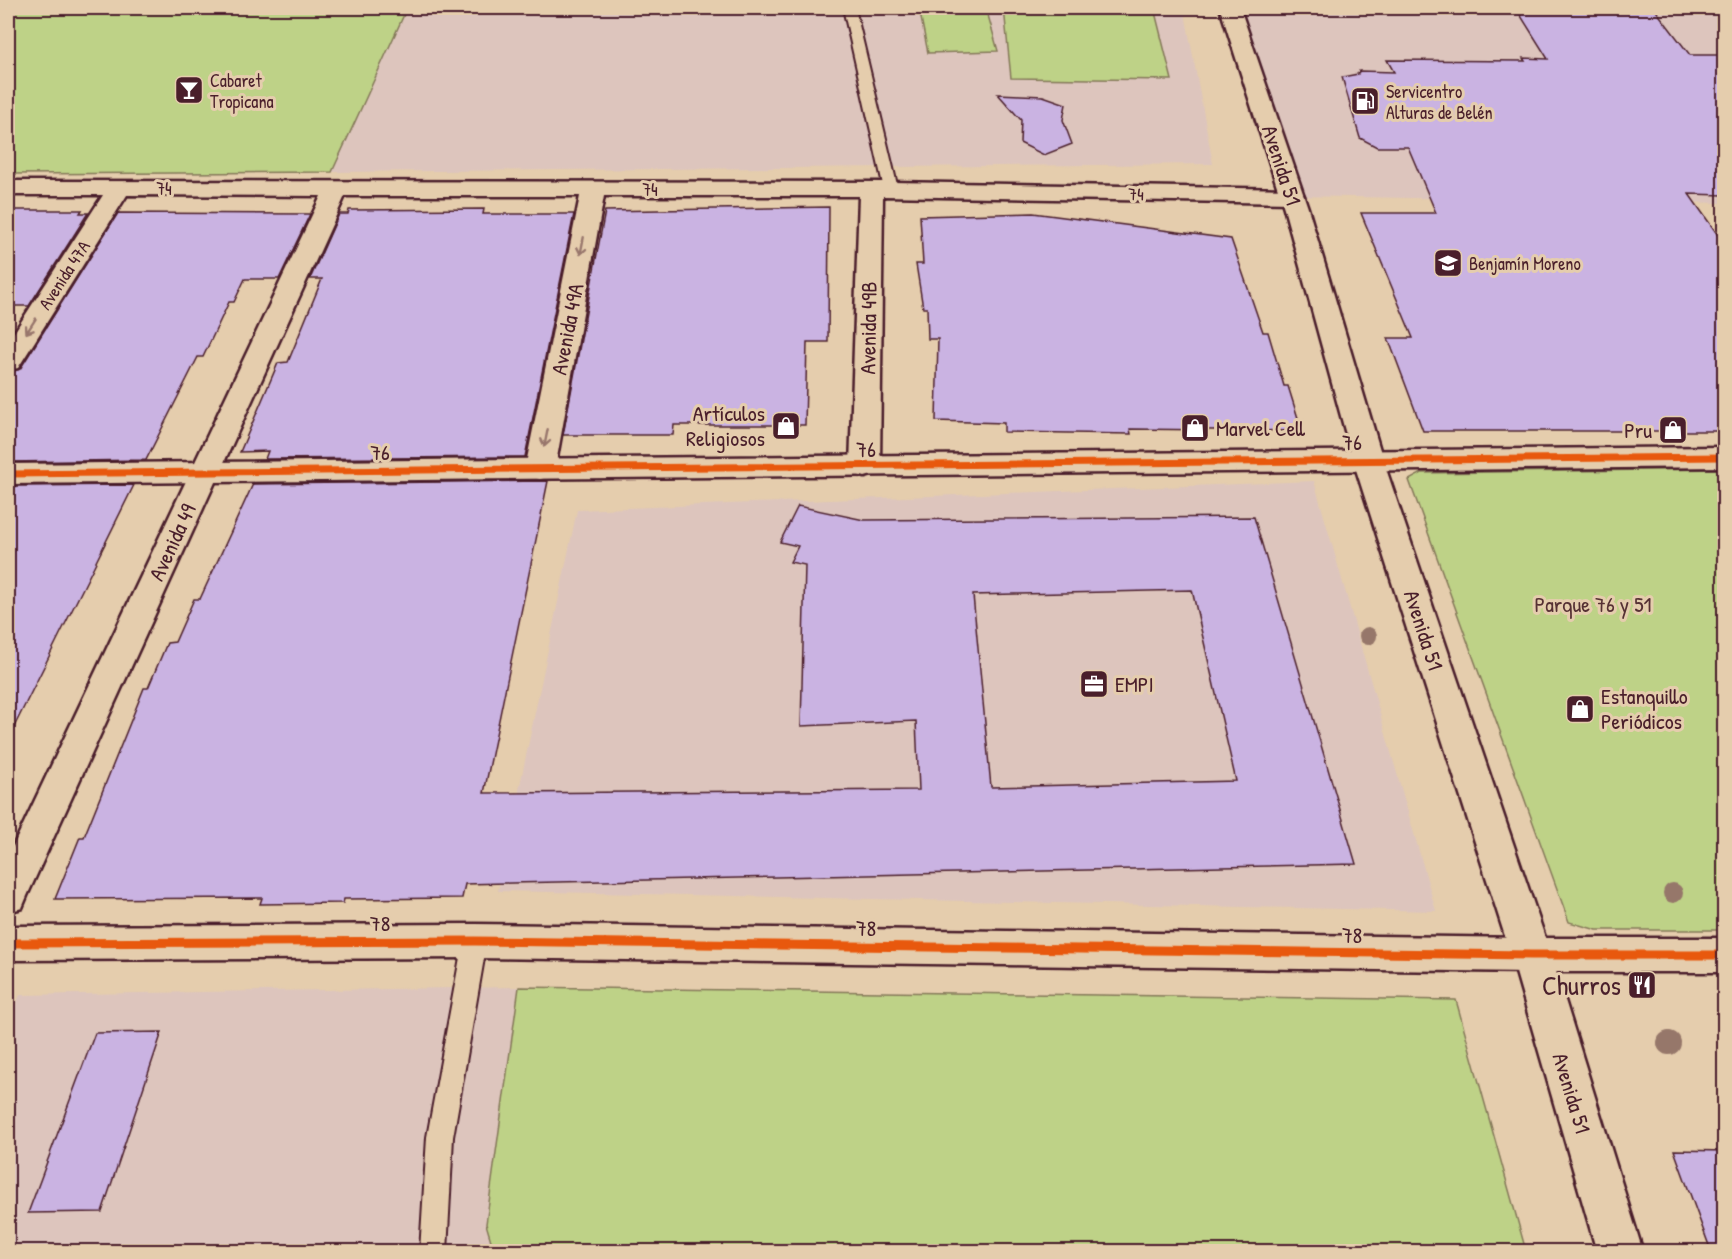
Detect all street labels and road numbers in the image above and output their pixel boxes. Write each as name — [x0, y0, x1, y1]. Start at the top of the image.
street label: Avenida 51 — [1255, 121, 1309, 209]
street label: 74 — [156, 176, 172, 201]
street label: 74 — [642, 177, 658, 202]
street label: 74 — [1128, 181, 1144, 207]
street label: Avenida 47A — [32, 235, 96, 315]
street label: Avenida 49A — [543, 280, 591, 377]
street label: Avenida 49B — [852, 281, 884, 375]
street label: 76 — [1342, 427, 1362, 457]
street label: 76 — [856, 434, 876, 464]
street label: 76 — [370, 437, 390, 467]
street label: Avenida 49 — [141, 499, 203, 585]
street label: Avenida 51 — [1397, 586, 1451, 674]
street label: 78 — [370, 908, 390, 938]
street label: 78 — [856, 913, 876, 943]
street label: 78 — [1342, 920, 1362, 950]
street label: Avenida 51 — [1546, 1049, 1598, 1137]

